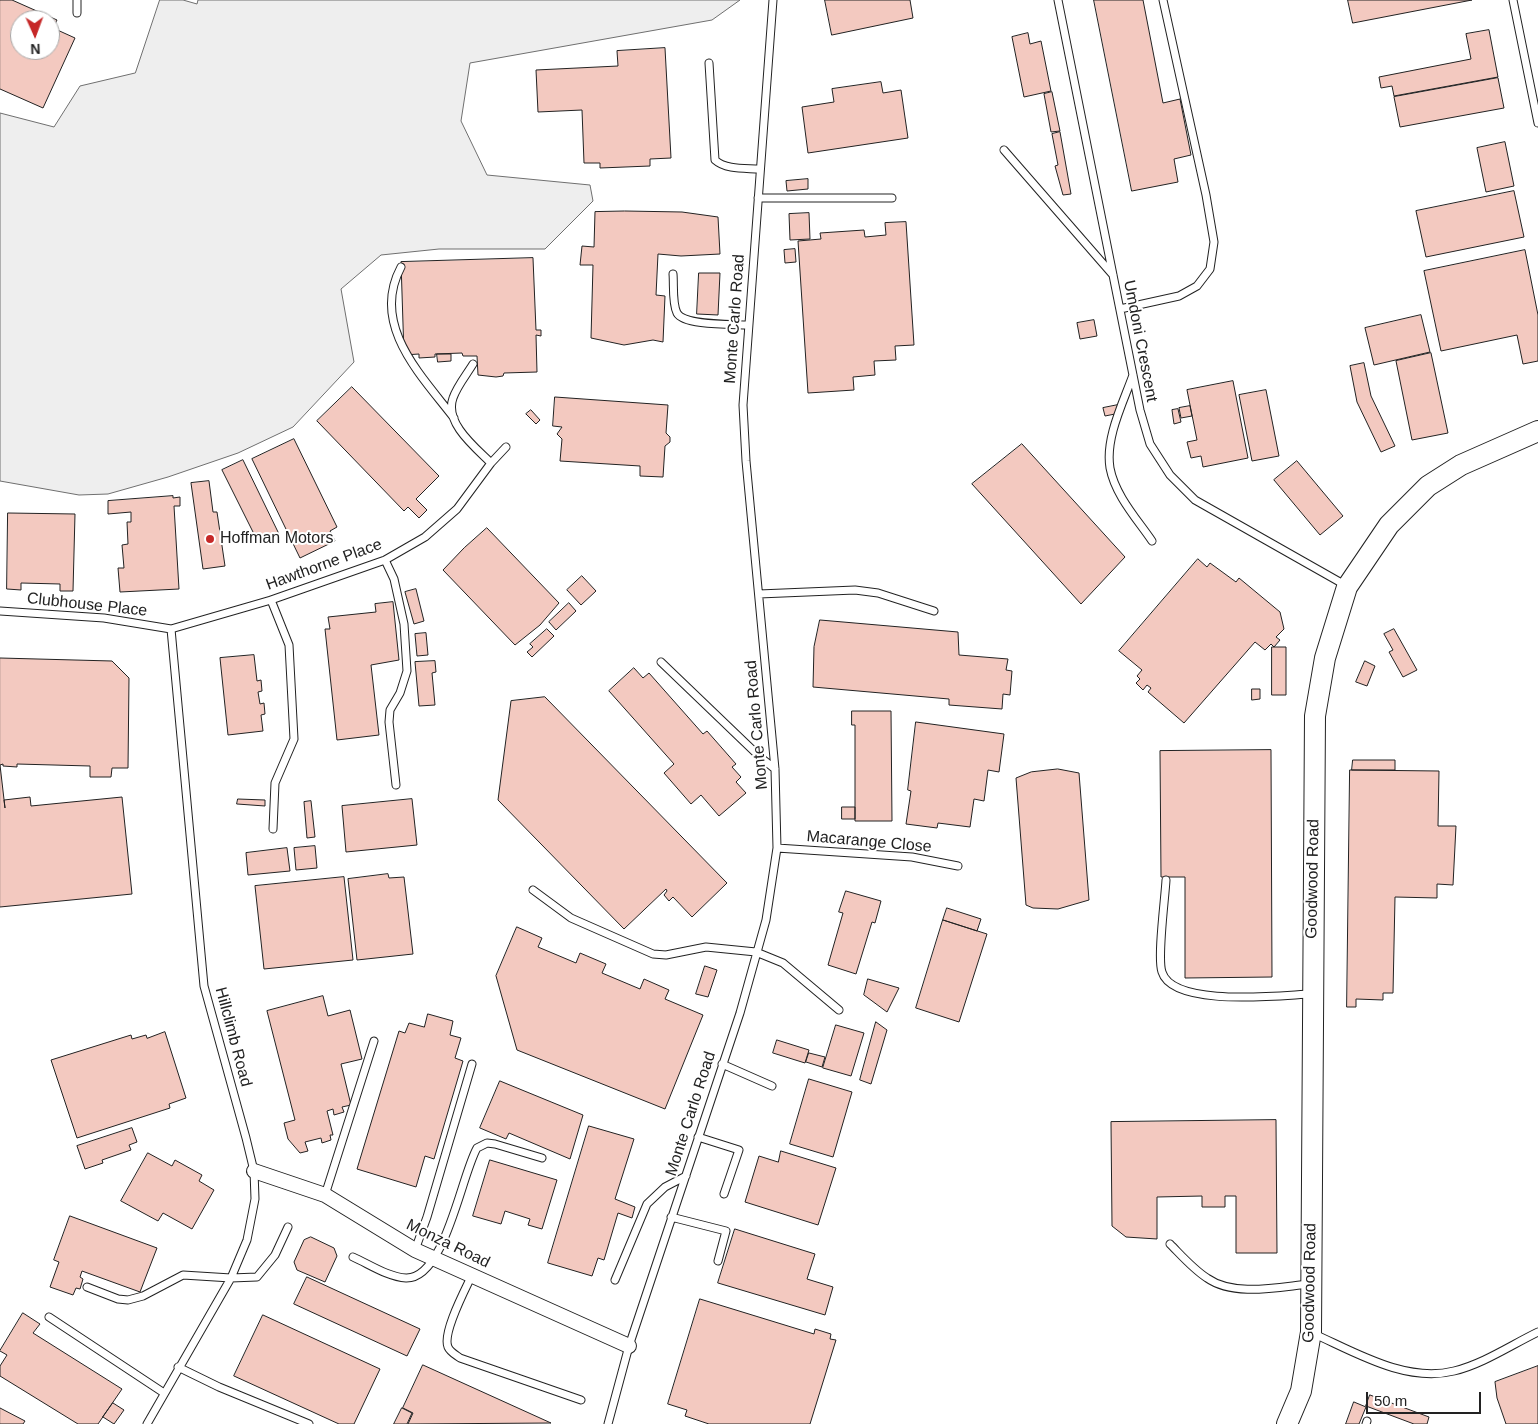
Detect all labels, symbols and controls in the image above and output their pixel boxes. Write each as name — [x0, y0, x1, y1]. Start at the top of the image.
north arrow — [10, 10, 60, 60]
text: N — [30, 41, 41, 57]
street label: Monte Carlo Road — [721, 254, 749, 384]
street label: Umdoni Crescent — [1119, 279, 1161, 403]
place label: Hoffman Motors — [220, 529, 334, 549]
marker: Hoffman Motors — [204, 533, 216, 545]
street label: Hawthorne Place — [263, 535, 385, 595]
street label: Clubhouse Place — [26, 589, 148, 621]
street label: Monte Carlo Road — [742, 659, 772, 791]
street label: Goodwood Road — [1302, 819, 1324, 939]
street label: Macarange Close — [806, 827, 932, 857]
street label: Hillclimb Road — [210, 985, 256, 1089]
street label: Monte Carlo Road — [662, 1049, 720, 1179]
street label: Monza Road — [403, 1215, 493, 1273]
street label: Goodwood Road — [1299, 1223, 1321, 1343]
scale bar — [1368, 1382, 1483, 1414]
text: 50 m — [1374, 1392, 1407, 1409]

